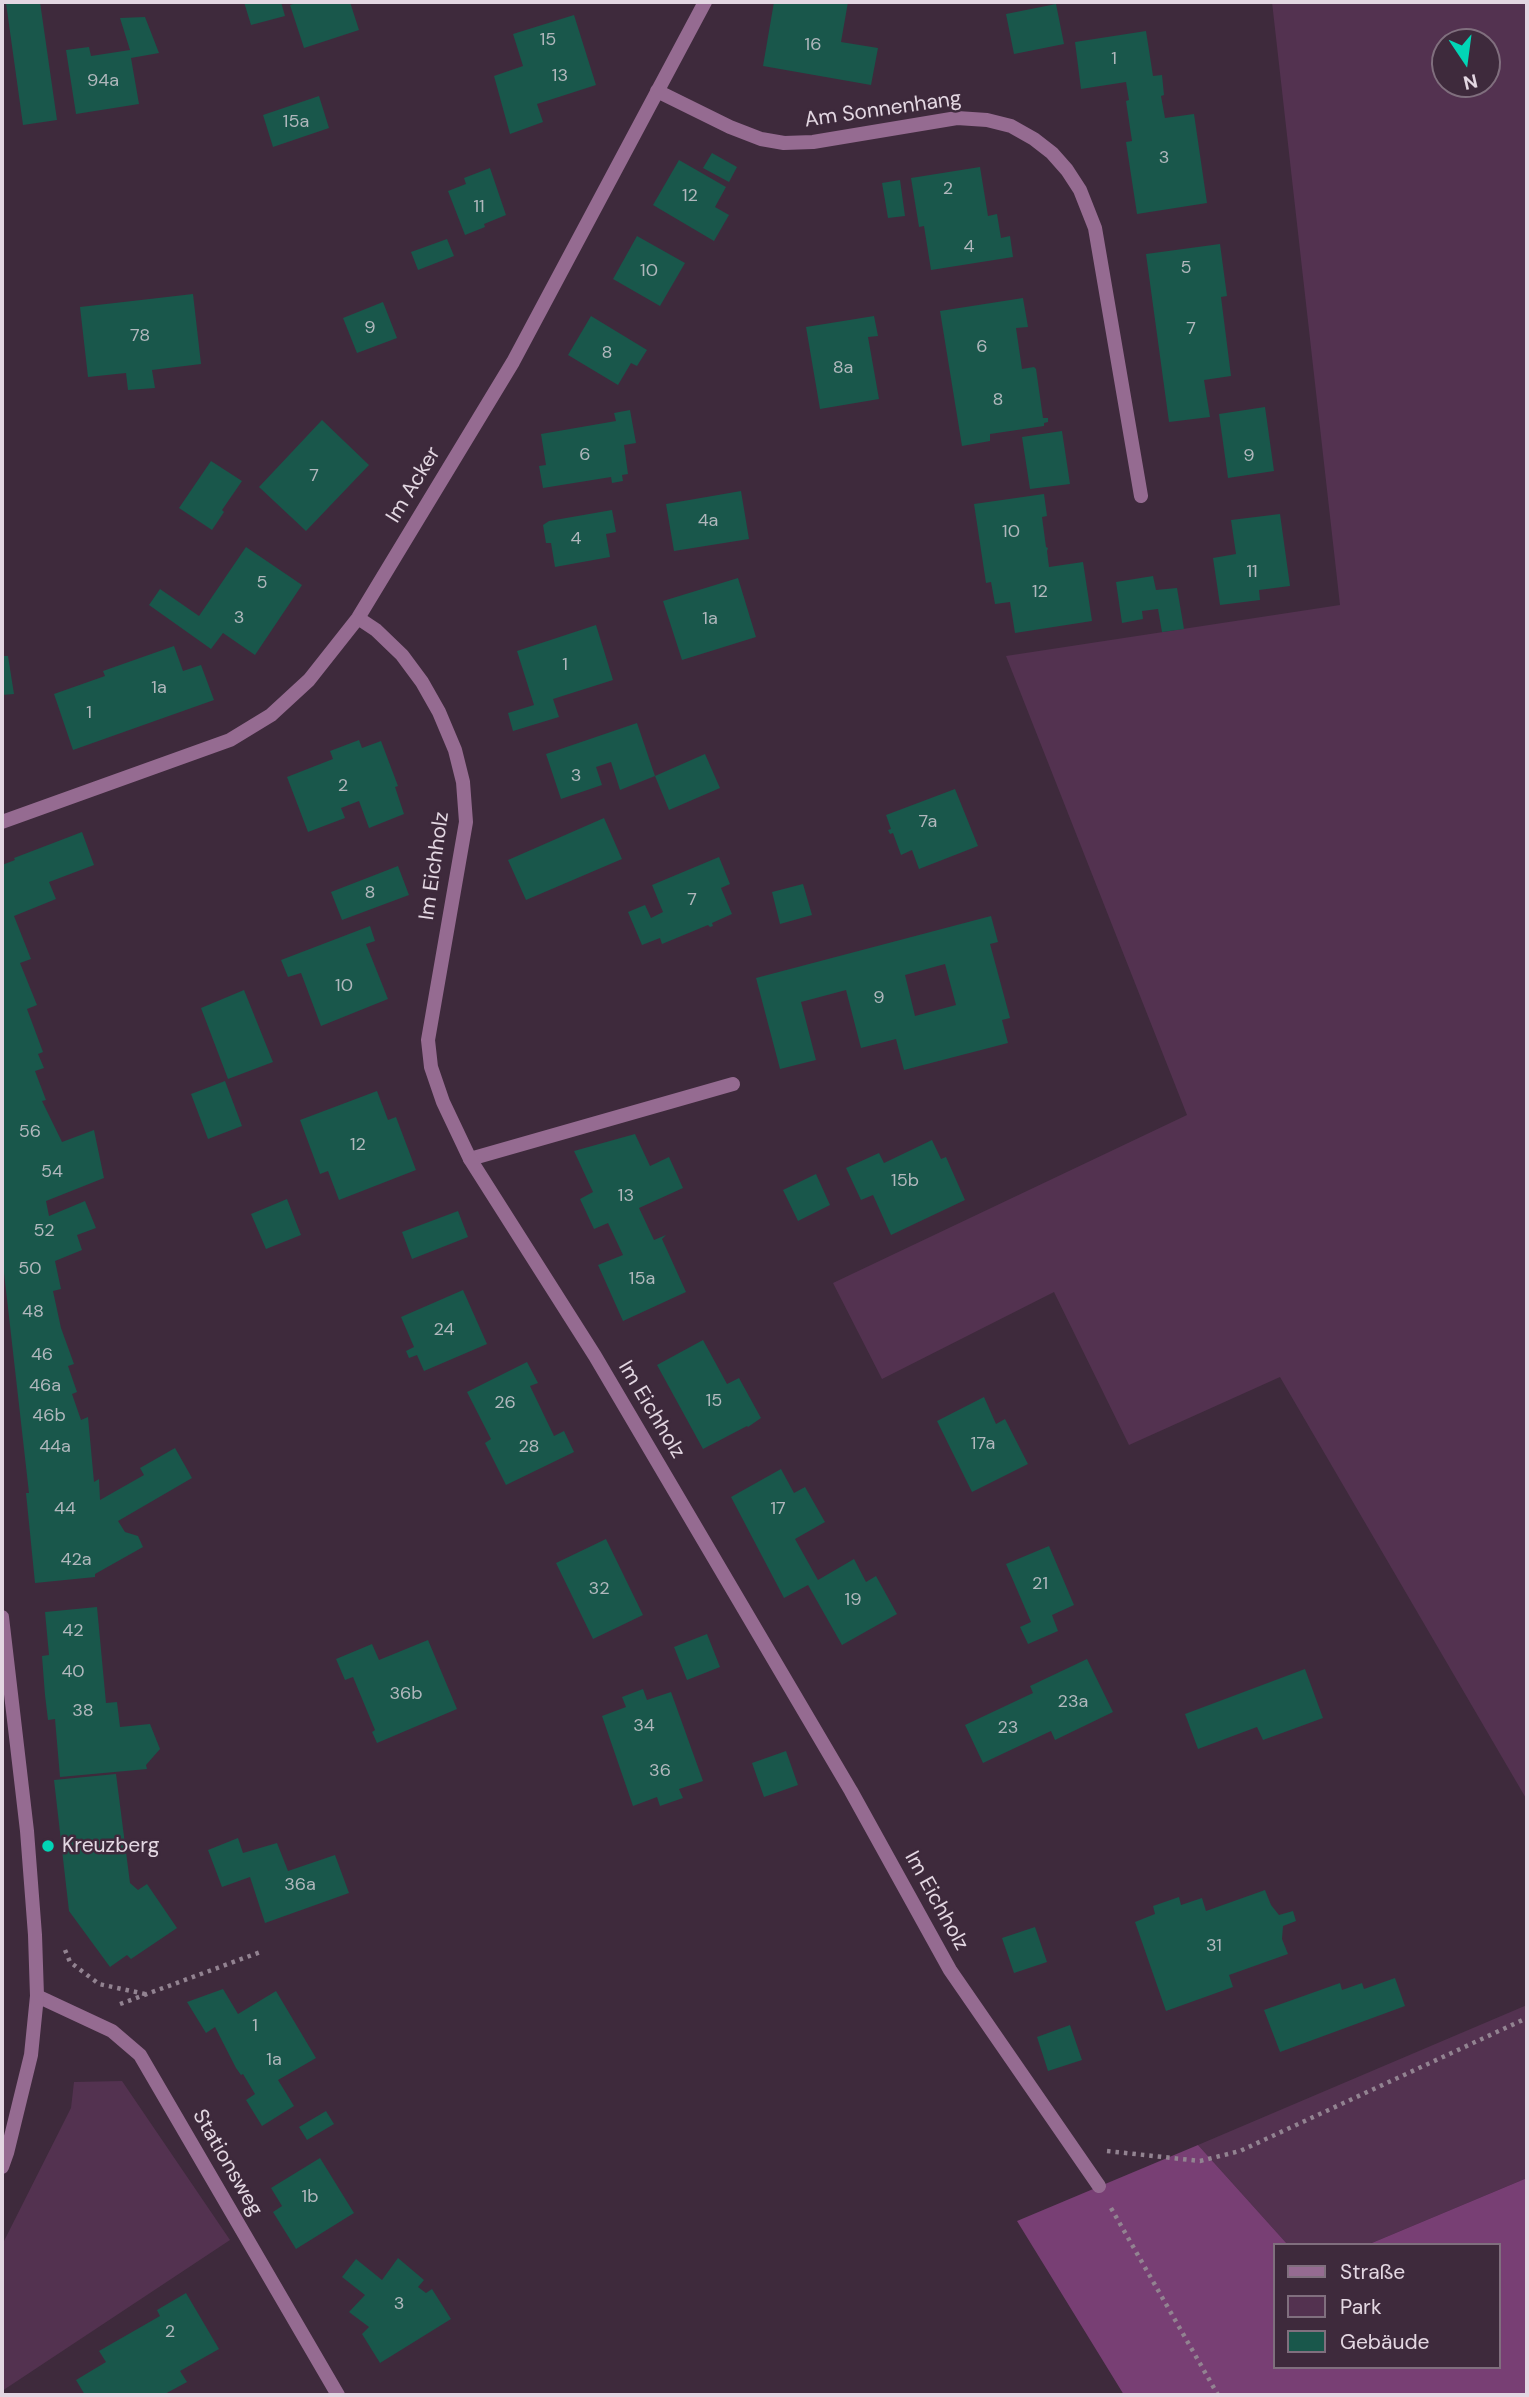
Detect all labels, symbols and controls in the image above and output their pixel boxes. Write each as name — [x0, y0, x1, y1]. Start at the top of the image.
north arrow — [1431, 28, 1501, 98]
house number: 15 — [540, 29, 556, 51]
house number: 16 — [805, 34, 821, 56]
house number: 1 — [1111, 48, 1117, 70]
house number: 13 — [552, 65, 568, 87]
text: N — [1461, 68, 1480, 96]
house number: 94a — [87, 70, 119, 92]
street label: Am Sonnenhang — [803, 87, 963, 133]
house number: 15a — [283, 111, 309, 133]
house number: 3 — [1159, 147, 1169, 169]
house number: 2 — [943, 178, 953, 200]
house number: 12 — [682, 185, 698, 207]
house number: 11 — [473, 196, 485, 218]
house number: 4 — [964, 236, 974, 258]
house number: 5 — [1181, 257, 1191, 279]
house number: 10 — [640, 260, 658, 282]
house number: 9 — [364, 317, 376, 339]
house number: 7 — [1186, 318, 1196, 340]
house number: 78 — [130, 325, 150, 347]
house number: 6 — [976, 336, 988, 358]
house number: 8 — [602, 342, 612, 364]
house number: 8a — [833, 357, 853, 379]
house number: 8 — [993, 389, 1003, 411]
street label: Im Acker — [382, 442, 446, 528]
house number: 6 — [579, 444, 591, 466]
house number: 9 — [1243, 445, 1255, 467]
house number: 7 — [309, 465, 319, 487]
house number: 4a — [698, 510, 718, 532]
house number: 10 — [1002, 521, 1020, 543]
house number: 4 — [571, 528, 581, 550]
house number: 11 — [1246, 561, 1258, 583]
house number: 5 — [257, 572, 267, 594]
house number: 12 — [1032, 581, 1048, 603]
house number: 3 — [234, 607, 244, 629]
house number: 1a — [702, 608, 718, 630]
house number: 1 — [562, 654, 568, 676]
house number: 1a — [151, 677, 167, 699]
house number: 1 — [86, 702, 92, 724]
house number: 3 — [571, 765, 581, 787]
house number: 2 — [338, 775, 348, 797]
street label: Im Eichholz — [415, 810, 455, 922]
house number: 7a — [919, 811, 937, 833]
house number: 8 — [365, 882, 375, 904]
house number: 7 — [687, 889, 697, 911]
house number: 10 — [335, 975, 353, 997]
house number: 9 — [873, 987, 885, 1009]
house number: 56 — [19, 1121, 41, 1143]
house number: 12 — [350, 1134, 366, 1156]
house number: 54 — [41, 1161, 63, 1183]
house number: 15b — [891, 1170, 919, 1192]
house number: 13 — [618, 1185, 634, 1207]
house number: 52 — [33, 1220, 55, 1242]
house number: 50 — [18, 1258, 42, 1280]
house number: 15a — [629, 1268, 655, 1290]
house number: 48 — [22, 1301, 44, 1323]
house number: 24 — [434, 1319, 454, 1341]
house number: 46 — [31, 1344, 53, 1366]
street label: Im Eichholz — [612, 1357, 690, 1463]
house number: 46a — [29, 1375, 61, 1397]
house number: 15 — [706, 1390, 722, 1412]
house number: 26 — [494, 1392, 516, 1414]
house number: 46b — [32, 1405, 66, 1427]
house number: 17a — [971, 1433, 995, 1455]
house number: 44a — [39, 1436, 71, 1458]
house number: 28 — [518, 1436, 540, 1458]
house number: 44 — [54, 1498, 76, 1520]
house number: 17 — [770, 1498, 786, 1520]
house number: 42a — [60, 1549, 92, 1571]
house number: 21 — [1032, 1573, 1048, 1595]
house number: 32 — [588, 1578, 610, 1600]
house number: 19 — [845, 1589, 861, 1611]
house number: 42 — [62, 1620, 84, 1642]
house number: 40 — [61, 1661, 85, 1683]
house number: 36b — [389, 1683, 423, 1705]
house number: 23a — [1058, 1691, 1088, 1713]
house number: 38 — [72, 1700, 94, 1722]
house number: 34 — [633, 1715, 655, 1737]
house number: 23 — [997, 1717, 1019, 1739]
house number: 36 — [649, 1760, 671, 1782]
place label: Kreuzberg — [62, 1833, 160, 1859]
marker: Kreuzberg — [40, 1838, 56, 1854]
street label: Im Eichholz — [899, 1847, 973, 1955]
house number: 36a — [284, 1874, 316, 1896]
house number: 31 — [1206, 1935, 1222, 1957]
house number: 1 — [252, 2015, 258, 2037]
house number: 1a — [266, 2049, 282, 2071]
street label: Stationsweg — [186, 2105, 268, 2221]
house number: 1b — [302, 2186, 318, 2208]
legend — [1274, 2243, 1501, 2369]
text: Straße — [1340, 2258, 1405, 2286]
house number: 3 — [394, 2293, 404, 2315]
text: Park — [1340, 2293, 1381, 2321]
house number: 2 — [165, 2321, 175, 2343]
text: Gebäude — [1340, 2328, 1430, 2356]

